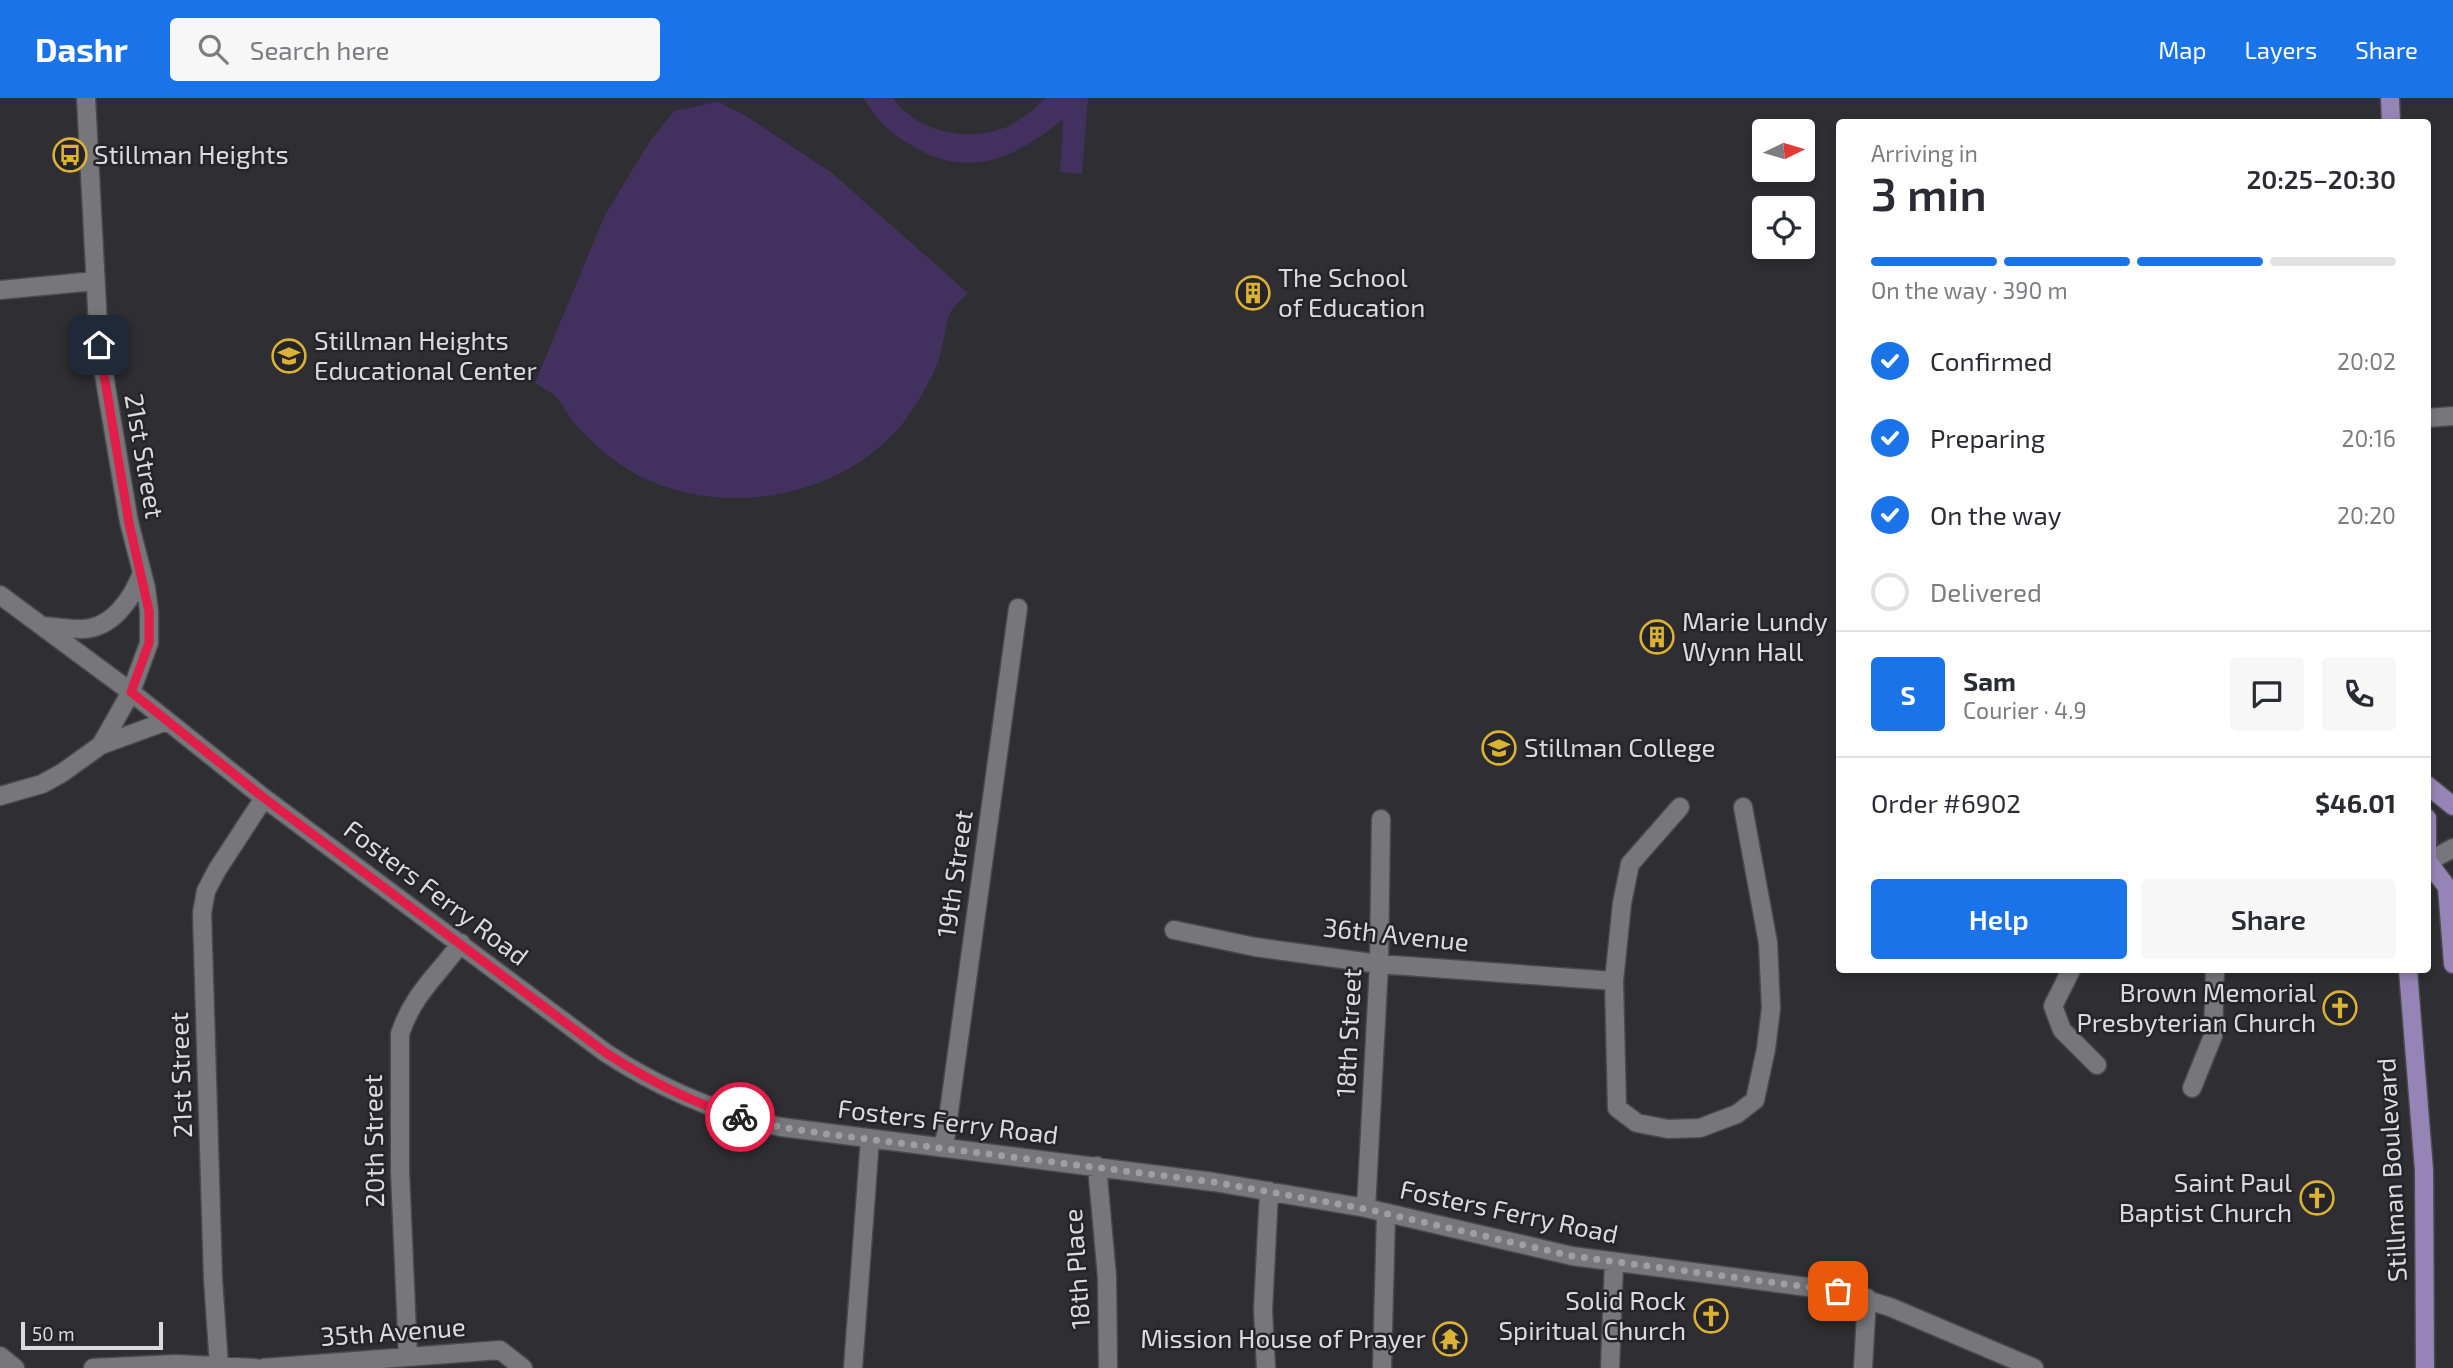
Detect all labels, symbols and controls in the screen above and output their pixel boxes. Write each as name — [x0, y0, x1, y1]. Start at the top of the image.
search box — [170, 18, 660, 81]
text: Dashr — [35, 29, 128, 69]
icon: search — [194, 30, 232, 68]
text: Search here — [250, 34, 389, 65]
text: Map — [2158, 35, 2206, 64]
text: Layers — [2244, 35, 2317, 64]
text: Share — [2355, 35, 2418, 64]
north arrow — [1752, 119, 1815, 182]
map controls — [1752, 119, 1815, 259]
bus stop icon: Stillman Heights — [51, 136, 89, 174]
place label: Stillman Heights — [94, 138, 289, 169]
text: Arriving in — [1871, 139, 1978, 167]
text: 20:25–20:30 — [2246, 163, 2396, 194]
text: 3 min — [1871, 165, 1987, 220]
button: locate — [1752, 196, 1815, 259]
place label: The School of Education — [1278, 261, 1425, 322]
building icon: The School of Education — [1234, 274, 1272, 312]
text: On the way · 390 m — [1871, 276, 2068, 304]
pin — [69, 315, 129, 375]
place label: Stillman Heights Educational Center — [314, 324, 537, 385]
icon: home — [80, 326, 118, 364]
school or university icon: Stillman Heights Educational Center — [270, 337, 308, 375]
icon: check — [1871, 342, 1909, 380]
text: Confirmed — [1930, 345, 2053, 376]
text: 20:02 — [2337, 347, 2396, 375]
street label: 21st Street — [119, 391, 172, 521]
icon: check — [1871, 419, 1909, 457]
text: Preparing — [1930, 422, 2045, 453]
text: 20:16 — [2341, 424, 2396, 452]
icon: check — [1871, 496, 1909, 534]
text: On the way — [1930, 499, 2061, 530]
text: 20:20 — [2337, 501, 2396, 529]
text: Delivered — [1930, 576, 2042, 607]
place label: Marie Lundy Wynn Hall — [1682, 605, 1828, 666]
building icon: Marie Lundy Wynn Hall — [1638, 618, 1676, 656]
button: chat — [2230, 657, 2304, 731]
button: phone — [2322, 657, 2396, 731]
text: Sam — [1963, 665, 2016, 696]
text: S — [1900, 679, 1916, 710]
text: Courier · 4.9 — [1963, 696, 2087, 724]
school or university icon: Stillman College — [1480, 729, 1518, 767]
place label: Stillman College — [1524, 731, 1716, 762]
text: Order #6902 — [1871, 787, 2021, 818]
text: $46.01 — [2315, 787, 2396, 818]
street label: 19th Street — [929, 808, 978, 939]
street label: Fosters Ferry Road — [339, 813, 535, 971]
button: Help — [1871, 879, 2127, 959]
button: Share — [2141, 879, 2396, 959]
street label: 36th Avenue — [1322, 910, 1471, 957]
street label: 18th Street — [1329, 968, 1366, 1098]
place label: Brown Memorial Presbyterian Church — [2076, 976, 2316, 1037]
church icon: Brown Memorial Presbyterian Church — [2321, 989, 2359, 1027]
street label: 21st Street — [162, 1011, 197, 1139]
street label: Stillman Boulevard — [2369, 1057, 2412, 1283]
street label: 20th Street — [356, 1074, 389, 1208]
courier — [705, 1082, 775, 1152]
street label: Fosters Ferry Road — [836, 1092, 1060, 1149]
icon: bike — [721, 1098, 759, 1136]
place label: Saint Paul Baptist Church — [2119, 1166, 2292, 1227]
street label: Fosters Ferry Road — [1397, 1172, 1621, 1249]
church icon: Saint Paul Baptist Church — [2298, 1179, 2336, 1217]
street label: 18th Place — [1056, 1208, 1095, 1330]
pin — [1808, 1261, 1868, 1321]
icon: bag — [1819, 1272, 1857, 1310]
place label: Solid Rock Spiritual Church — [1498, 1284, 1686, 1345]
church icon: Solid Rock Spiritual Church — [1692, 1297, 1730, 1335]
street label: 35th Avenue — [319, 1310, 467, 1351]
scale bar — [21, 1319, 163, 1351]
temple icon: Mission House of Prayer — [1431, 1320, 1469, 1358]
text: 50 m — [32, 1322, 75, 1345]
place label: Mission House of Prayer — [1140, 1322, 1426, 1353]

